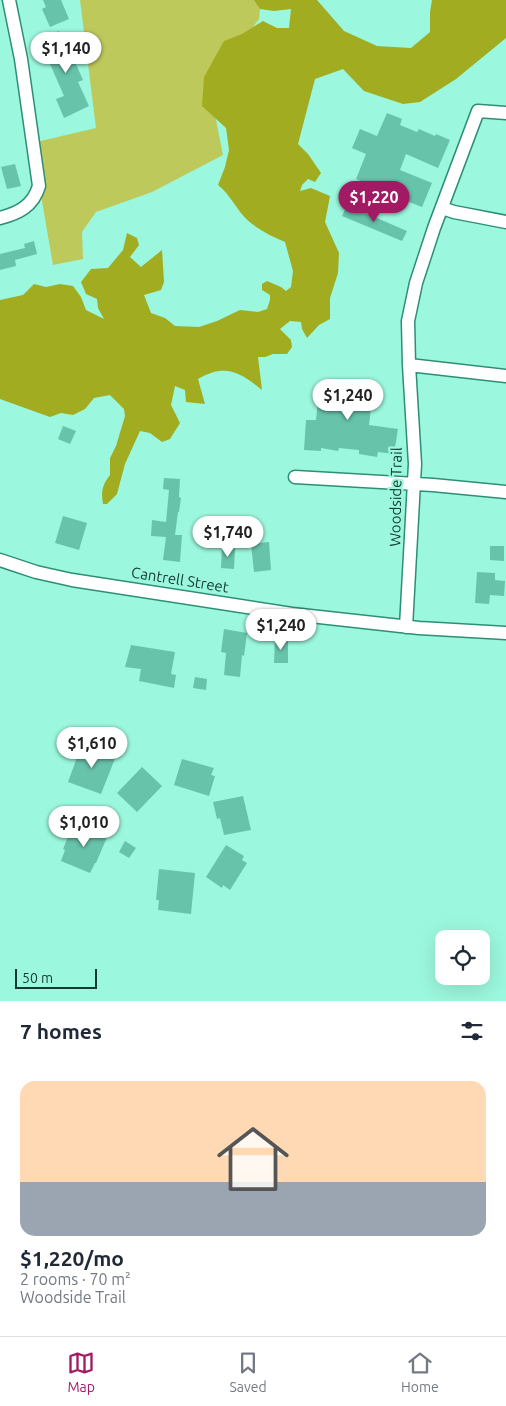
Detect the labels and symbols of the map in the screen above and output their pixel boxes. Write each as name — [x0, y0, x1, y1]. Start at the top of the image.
pin: $1,140 — [25, 32, 107, 74]
pin: $1,220 — [333, 180, 415, 223]
pin: $1,240 — [307, 378, 389, 421]
street label: Woodside Trail — [386, 447, 405, 547]
pin: $1,740 — [187, 516, 269, 558]
street label: Cantrell Street — [130, 563, 230, 596]
pin: $1,240 — [240, 608, 322, 651]
pin: $1,610 — [51, 726, 133, 769]
pin: $1,010 — [43, 806, 125, 848]
scale bar — [15, 966, 98, 989]

